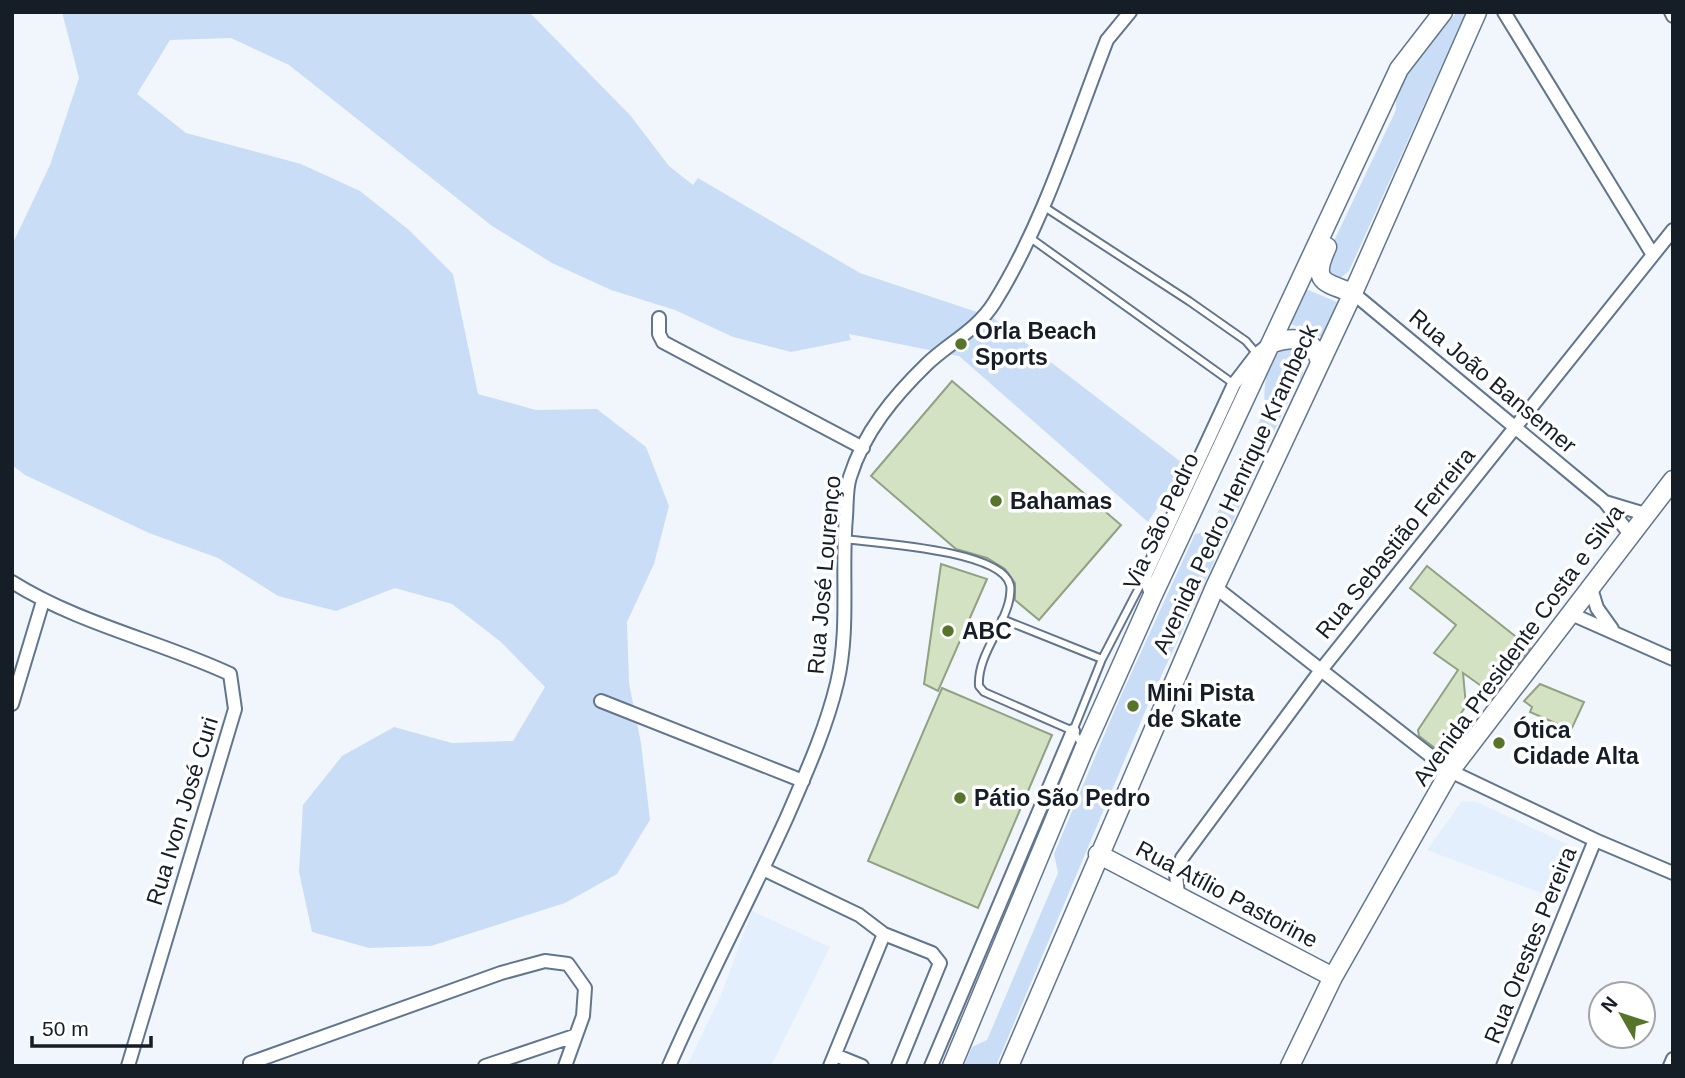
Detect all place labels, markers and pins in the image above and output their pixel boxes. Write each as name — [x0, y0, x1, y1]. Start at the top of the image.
place label: Orla Beach Sports — [975, 318, 1096, 370]
marker: Orla Beach Sports — [953, 336, 969, 352]
place label: Bahamas — [1010, 488, 1112, 514]
marker: Bahamas — [988, 493, 1004, 509]
place label: ABC — [962, 618, 1012, 644]
marker: ABC — [940, 623, 956, 639]
place label: Mini Pista de Skate — [1147, 680, 1255, 732]
marker: Mini Pista de Skate — [1125, 698, 1141, 714]
place label: Ótica Cidade Alta — [1513, 716, 1639, 769]
marker: Ótica Cidade Alta — [1491, 735, 1507, 751]
place label: Pátio São Pedro — [974, 785, 1150, 811]
marker: Pátio São Pedro — [952, 790, 968, 806]

